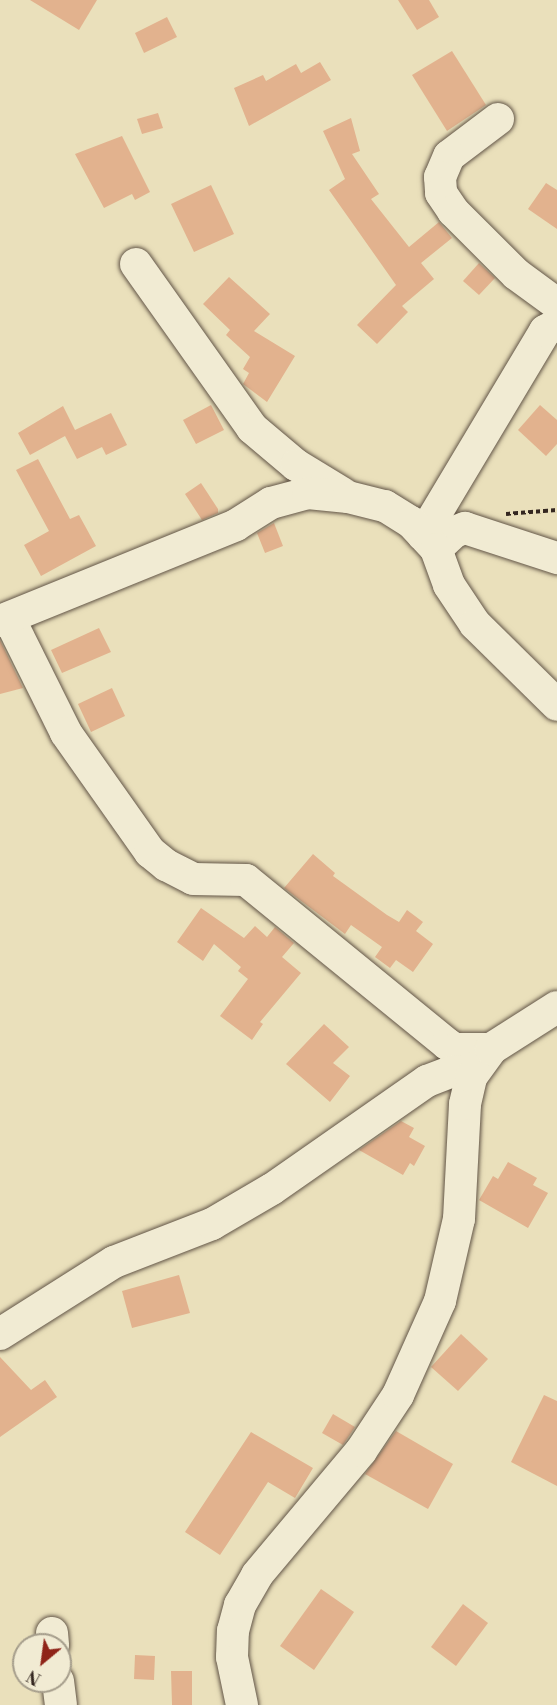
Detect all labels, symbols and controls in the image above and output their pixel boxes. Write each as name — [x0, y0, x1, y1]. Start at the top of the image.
north arrow — [12, 1633, 72, 1693]
text: N — [24, 1665, 45, 1689]

